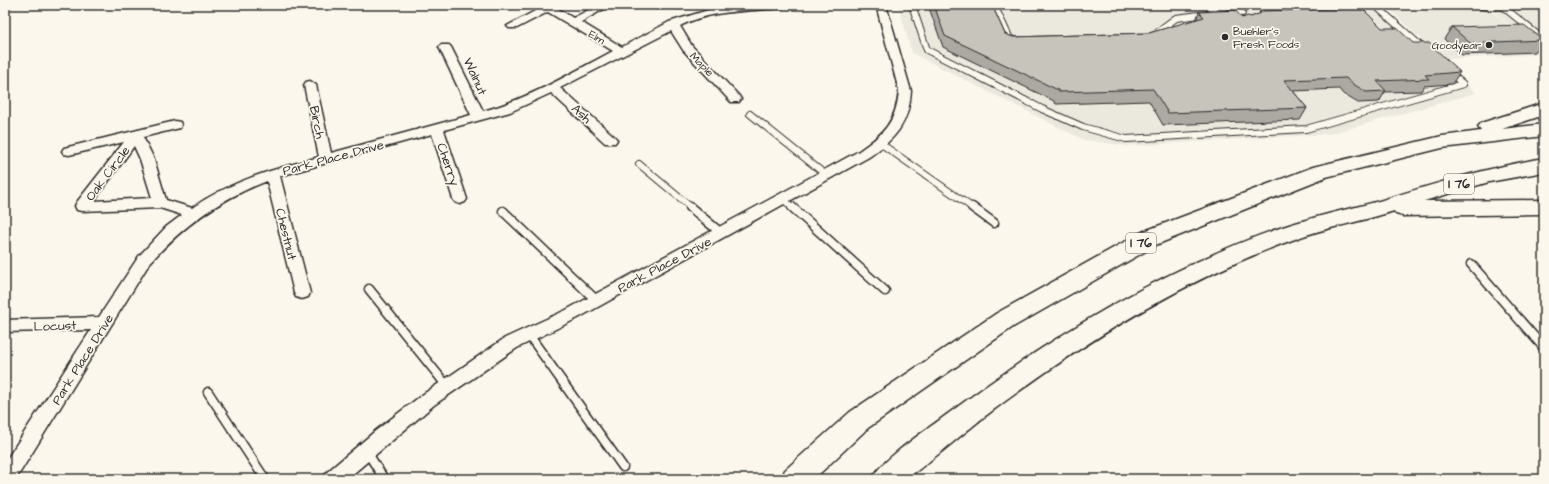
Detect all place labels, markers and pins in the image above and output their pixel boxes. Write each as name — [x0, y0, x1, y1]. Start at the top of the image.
place label: Buehler's Fresh Foods — [1233, 24, 1300, 52]
marker: Buehler's Fresh Foods — [1220, 32, 1230, 42]
place label: Goodyear — [1432, 38, 1481, 54]
marker: Goodyear — [1484, 40, 1494, 50]

